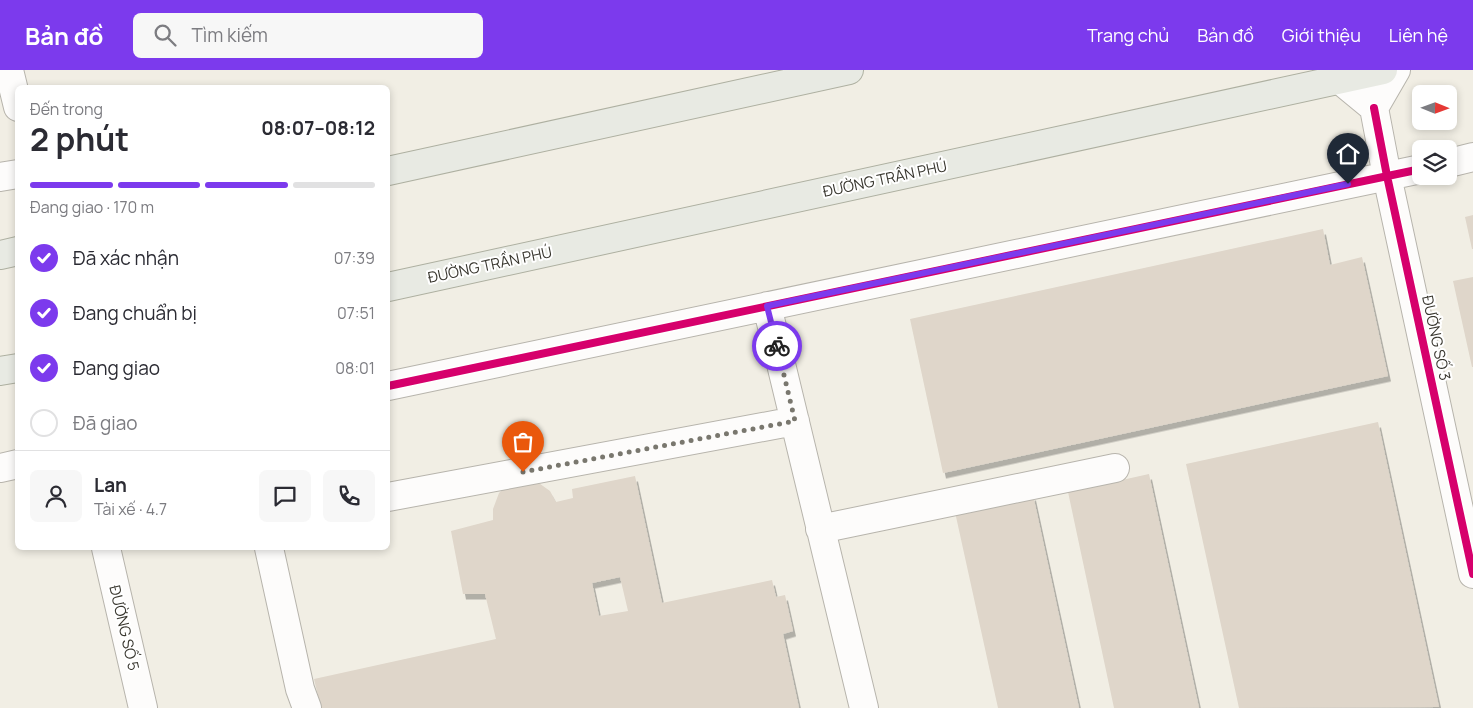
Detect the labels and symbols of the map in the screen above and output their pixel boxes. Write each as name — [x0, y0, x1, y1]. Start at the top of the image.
north arrow — [1412, 85, 1458, 130]
pin — [1327, 133, 1369, 184]
street label: ĐƯỜNG TRẦN PHÚ — [821, 155, 949, 202]
street label: ĐƯỜNG TRẦN PHÚ — [426, 241, 554, 288]
street label: ĐƯỜNG SỐ 3 — [1417, 293, 1456, 382]
courier — [752, 321, 802, 371]
pin — [502, 421, 544, 472]
street label: ĐƯỜNG SỐ 5 — [104, 583, 145, 673]

